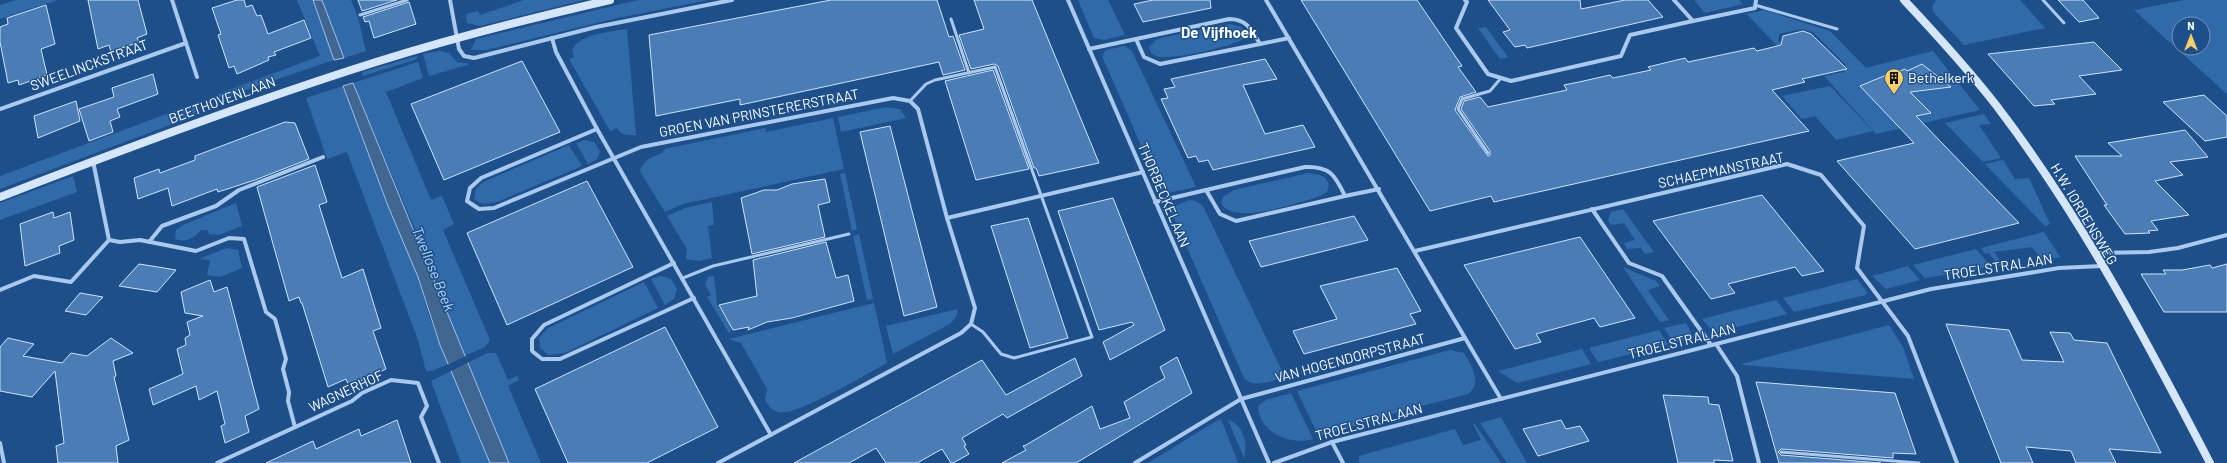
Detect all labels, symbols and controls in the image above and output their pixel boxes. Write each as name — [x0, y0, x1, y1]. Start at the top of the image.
north arrow — [2171, 16, 2211, 56]
text: N — [2187, 19, 2195, 32]
district label: De Vijfhoek — [1181, 23, 1257, 41]
street label: SWEELINCKSTRAAT — [28, 35, 150, 94]
building icon: Bethelkerk — [1883, 67, 1905, 95]
place label: Bethelkerk — [1908, 69, 1974, 86]
street label: BEETHOVENLAAN — [166, 72, 278, 127]
street label: GROEN VAN PRINSTERERSTRAAT — [658, 85, 860, 140]
street label: THORBECKELAAN — [1135, 140, 1194, 250]
street label: SCHAEPMANSTRAAT — [1656, 148, 1785, 191]
street label: H.W. IORDENSWEG — [2047, 160, 2122, 268]
water label: Twellose Beek — [409, 224, 459, 314]
street label: TROELSTRALAAN — [1942, 249, 2054, 284]
street label: TROELSTRALAAN — [1626, 319, 1737, 362]
street label: VAN HOGENDORPSTRAAT — [1273, 329, 1427, 386]
street label: WAGNERHOF — [306, 366, 386, 415]
street label: TROELSTRALAAN — [1313, 399, 1424, 444]

